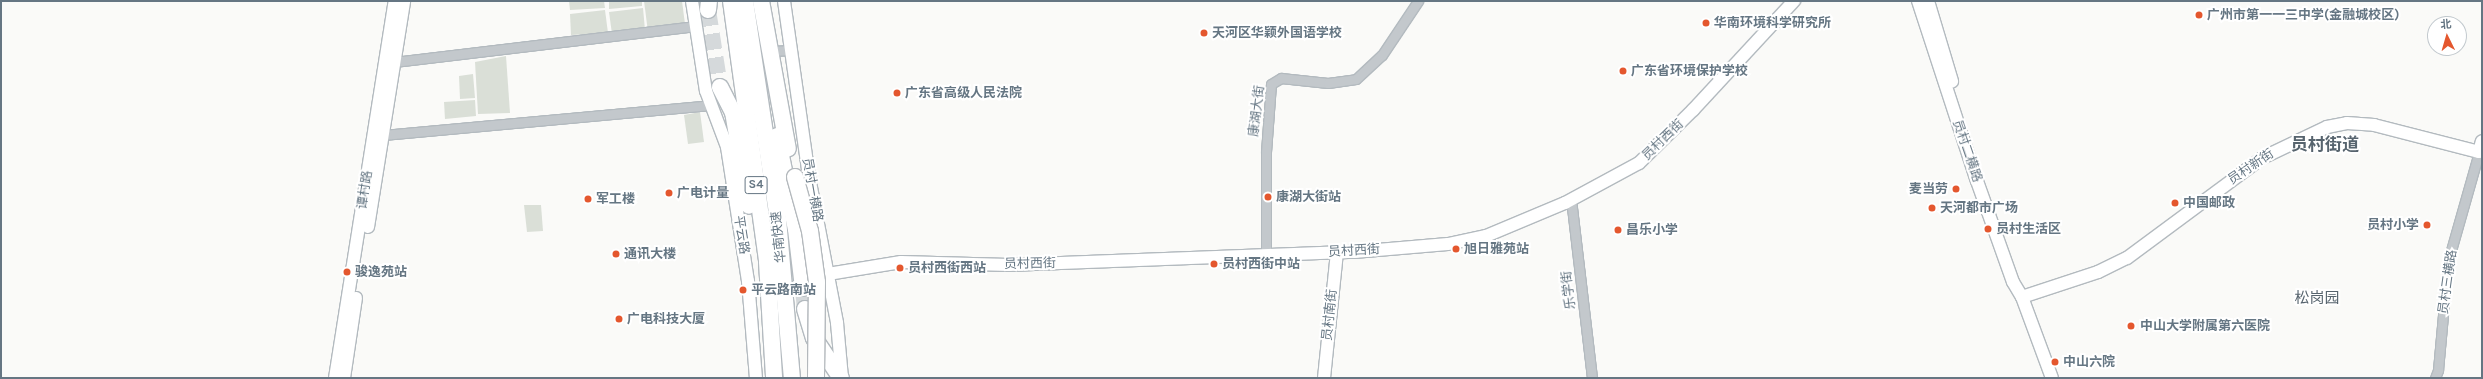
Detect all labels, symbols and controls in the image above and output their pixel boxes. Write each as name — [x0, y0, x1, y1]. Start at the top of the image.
place label: 广州市第一一三中学(金融城校区) — [2207, 7, 2399, 23]
marker: 广州市第一一三中学(金融城校区) — [2194, 10, 2204, 20]
place label: 华南环境科学研究所 — [1714, 15, 1831, 31]
north arrow — [2427, 16, 2467, 56]
marker: 华南环境科学研究所 — [1701, 18, 1711, 28]
text: 北 — [2440, 18, 2452, 31]
place label: 天河区华颖外国语学校 — [1212, 25, 1342, 41]
marker: 天河区华颖外国语学校 — [1199, 28, 1209, 38]
place label: 广东省环境保护学校 — [1631, 63, 1748, 79]
marker: 广东省环境保护学校 — [1618, 66, 1628, 76]
street label: 康湖大街 — [1246, 84, 1268, 138]
place label: 广东省高级人民法院 — [905, 85, 1022, 101]
marker: 广东省高级人民法院 — [892, 88, 902, 98]
street label: 员村西街 — [1639, 116, 1687, 164]
street label: 员村二横路 — [1949, 118, 1985, 184]
district label: 员村街道 — [2291, 135, 2359, 155]
street label: 员村新街 — [2225, 146, 2277, 188]
street label: 员村一横路 — [799, 157, 825, 223]
street label: 谭村路 — [354, 170, 376, 210]
road number: S4 — [744, 175, 768, 195]
place label: 麦当劳 — [1909, 181, 1948, 197]
marker: 麦当劳 — [1951, 184, 1961, 194]
place label: 广电计量 — [677, 185, 729, 201]
marker: 广电计量 — [664, 188, 674, 198]
place label: 康湖大街站 — [1276, 189, 1341, 205]
place label: 军工楼 — [596, 191, 635, 207]
marker: 康湖大街站 — [1263, 192, 1273, 202]
marker: 军工楼 — [583, 194, 593, 204]
place label: 中国邮政 — [2183, 195, 2235, 211]
marker: 中国邮政 — [2170, 198, 2180, 208]
place label: 天河都市广场 — [1940, 200, 2018, 216]
marker: 天河都市广场 — [1927, 203, 1937, 213]
street label: 华南快速 — [769, 210, 789, 264]
street label: 平云路 — [730, 215, 752, 255]
place label: 员村小学 — [2367, 217, 2419, 233]
marker: 员村小学 — [2422, 220, 2432, 230]
place label: 员村生活区 — [1996, 221, 2061, 237]
place label: 昌乐小学 — [1626, 222, 1678, 238]
marker: 员村生活区 — [1983, 224, 1993, 234]
marker: 昌乐小学 — [1613, 225, 1623, 235]
place label: 旭日雅苑站 — [1464, 241, 1529, 257]
street label: 员村西街 — [1328, 242, 1380, 260]
marker: 旭日雅苑站 — [1451, 244, 1461, 254]
place label: 通讯大楼 — [624, 246, 676, 262]
marker: 通讯大楼 — [611, 249, 621, 259]
street label: 员村三横路 — [2436, 249, 2460, 315]
street label: 员村西街 — [1004, 256, 1056, 272]
place label: 员村西街中站 — [1222, 256, 1300, 272]
marker: 员村西街中站 — [1209, 259, 1219, 269]
place label: 员村西街西站 — [908, 260, 986, 276]
marker: 员村西街西站 — [895, 263, 905, 273]
place label: 骏逸苑站 — [355, 264, 407, 280]
marker: 骏逸苑站 — [342, 267, 352, 277]
street label: 乐学街 — [1559, 270, 1579, 310]
place label: 平云路南站 — [751, 282, 816, 298]
marker: 平云路南站 — [738, 285, 748, 295]
street label: 员村南街 — [1320, 288, 1340, 342]
district label: 松岗园 — [2295, 290, 2339, 308]
place label: 广电科技大厦 — [627, 311, 705, 327]
marker: 广电科技大厦 — [614, 314, 624, 324]
place label: 中山大学附属第六医院 — [2140, 318, 2270, 334]
marker: 中山大学附属第六医院 — [2125, 320, 2137, 332]
place label: 中山六院 — [2063, 354, 2115, 370]
marker: 中山六院 — [2050, 357, 2060, 367]

